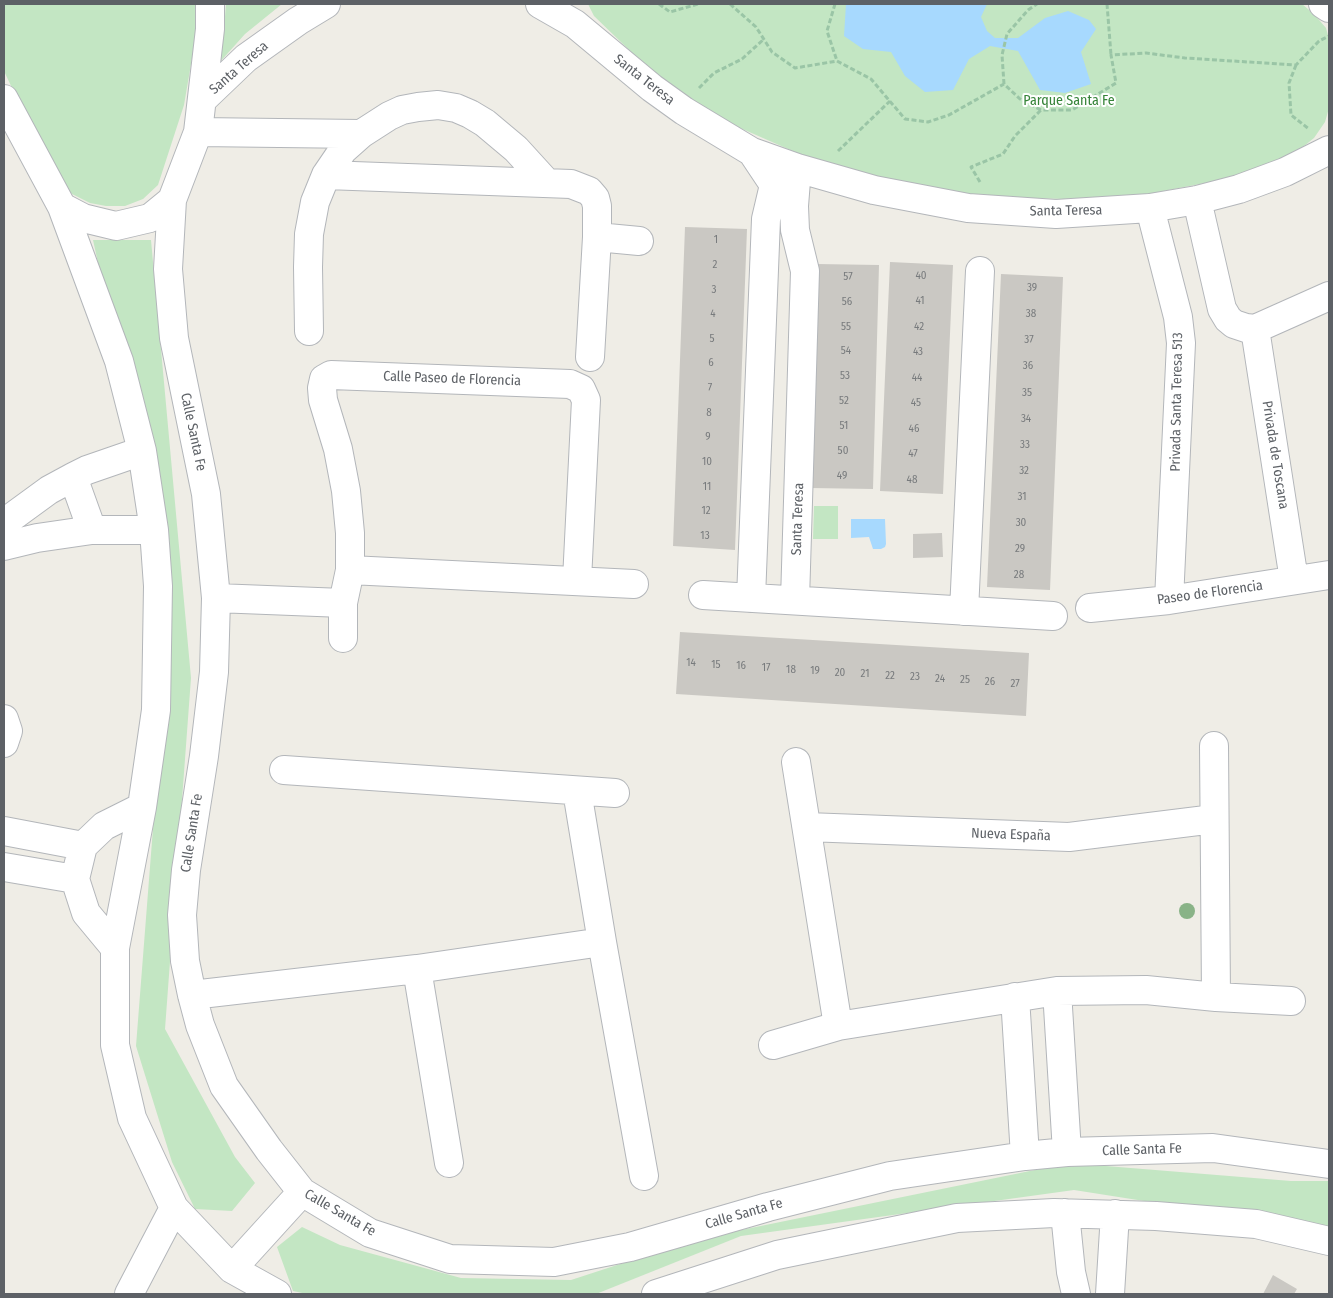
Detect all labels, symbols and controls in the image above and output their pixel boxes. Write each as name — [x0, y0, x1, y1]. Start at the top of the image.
street label: Santa Teresa — [206, 38, 272, 98]
street label: Santa Teresa — [610, 51, 678, 109]
park label: Parque Santa Fe — [1023, 93, 1115, 109]
street label: Santa Teresa — [1030, 202, 1102, 220]
house number: 1 — [714, 233, 718, 247]
house number: 2 — [713, 258, 717, 272]
house number: 40 — [915, 269, 927, 283]
house number: 57 — [843, 270, 853, 284]
house number: 39 — [1027, 281, 1037, 295]
house number: 3 — [712, 283, 716, 297]
house number: 41 — [915, 294, 925, 308]
house number: 56 — [842, 295, 852, 309]
house number: 4 — [710, 307, 716, 321]
house number: 38 — [1026, 307, 1036, 321]
house number: 55 — [841, 320, 851, 334]
house number: 42 — [914, 320, 924, 334]
house number: 5 — [709, 332, 715, 346]
street label: Privada Santa Teresa 513 — [1167, 332, 1187, 472]
house number: 37 — [1024, 333, 1034, 347]
house number: 54 — [841, 344, 851, 358]
house number: 43 — [913, 345, 923, 359]
house number: 6 — [708, 356, 714, 370]
house number: 36 — [1023, 359, 1033, 373]
street label: Calle Paseo de Florencia — [383, 368, 521, 390]
house number: 53 — [840, 369, 850, 383]
house number: 44 — [912, 371, 922, 385]
house number: 7 — [708, 381, 712, 395]
house number: 35 — [1022, 386, 1032, 400]
street label: Calle Santa Fe — [177, 391, 209, 473]
house number: 52 — [839, 394, 849, 408]
house number: 45 — [911, 396, 921, 410]
street label: Privada de Toscana — [1258, 400, 1292, 510]
house number: 8 — [706, 406, 712, 420]
house number: 34 — [1021, 412, 1031, 426]
house number: 51 — [840, 419, 848, 433]
house number: 46 — [909, 422, 919, 436]
house number: 9 — [705, 430, 711, 444]
house number: 33 — [1020, 438, 1030, 452]
house number: 50 — [838, 444, 848, 458]
house number: 47 — [908, 447, 918, 461]
house number: 10 — [702, 455, 712, 469]
house number: 32 — [1019, 464, 1029, 478]
house number: 49 — [837, 469, 847, 483]
house number: 48 — [907, 473, 917, 487]
house number: 11 — [703, 480, 711, 494]
street label: Santa Teresa — [788, 482, 808, 556]
house number: 31 — [1018, 490, 1026, 504]
house number: 12 — [701, 504, 711, 518]
house number: 30 — [1016, 516, 1026, 530]
house number: 13 — [700, 529, 710, 543]
house number: 29 — [1015, 542, 1025, 556]
house number: 28 — [1014, 568, 1024, 582]
street label: Paseo de Florencia — [1156, 577, 1264, 609]
house number: 14 — [686, 656, 696, 670]
house number: 15 — [711, 658, 721, 672]
house number: 16 — [736, 659, 746, 673]
house number: 17 — [762, 661, 770, 675]
house number: 18 — [786, 663, 796, 677]
house number: 19 — [810, 664, 820, 678]
house number: 20 — [835, 666, 845, 680]
house number: 21 — [861, 667, 869, 681]
house number: 22 — [885, 669, 895, 683]
house number: 23 — [910, 670, 920, 684]
house number: 24 — [935, 672, 945, 686]
house number: 25 — [960, 673, 970, 687]
house number: 26 — [985, 675, 995, 689]
house number: 27 — [1010, 677, 1020, 691]
street label: Calle Santa Fe — [177, 792, 207, 874]
street label: Nueva España — [971, 825, 1051, 845]
street label: Calle Santa Fe — [1102, 1140, 1182, 1160]
street label: Calle Santa Fe — [301, 1186, 379, 1240]
street label: Calle Santa Fe — [703, 1195, 785, 1233]

